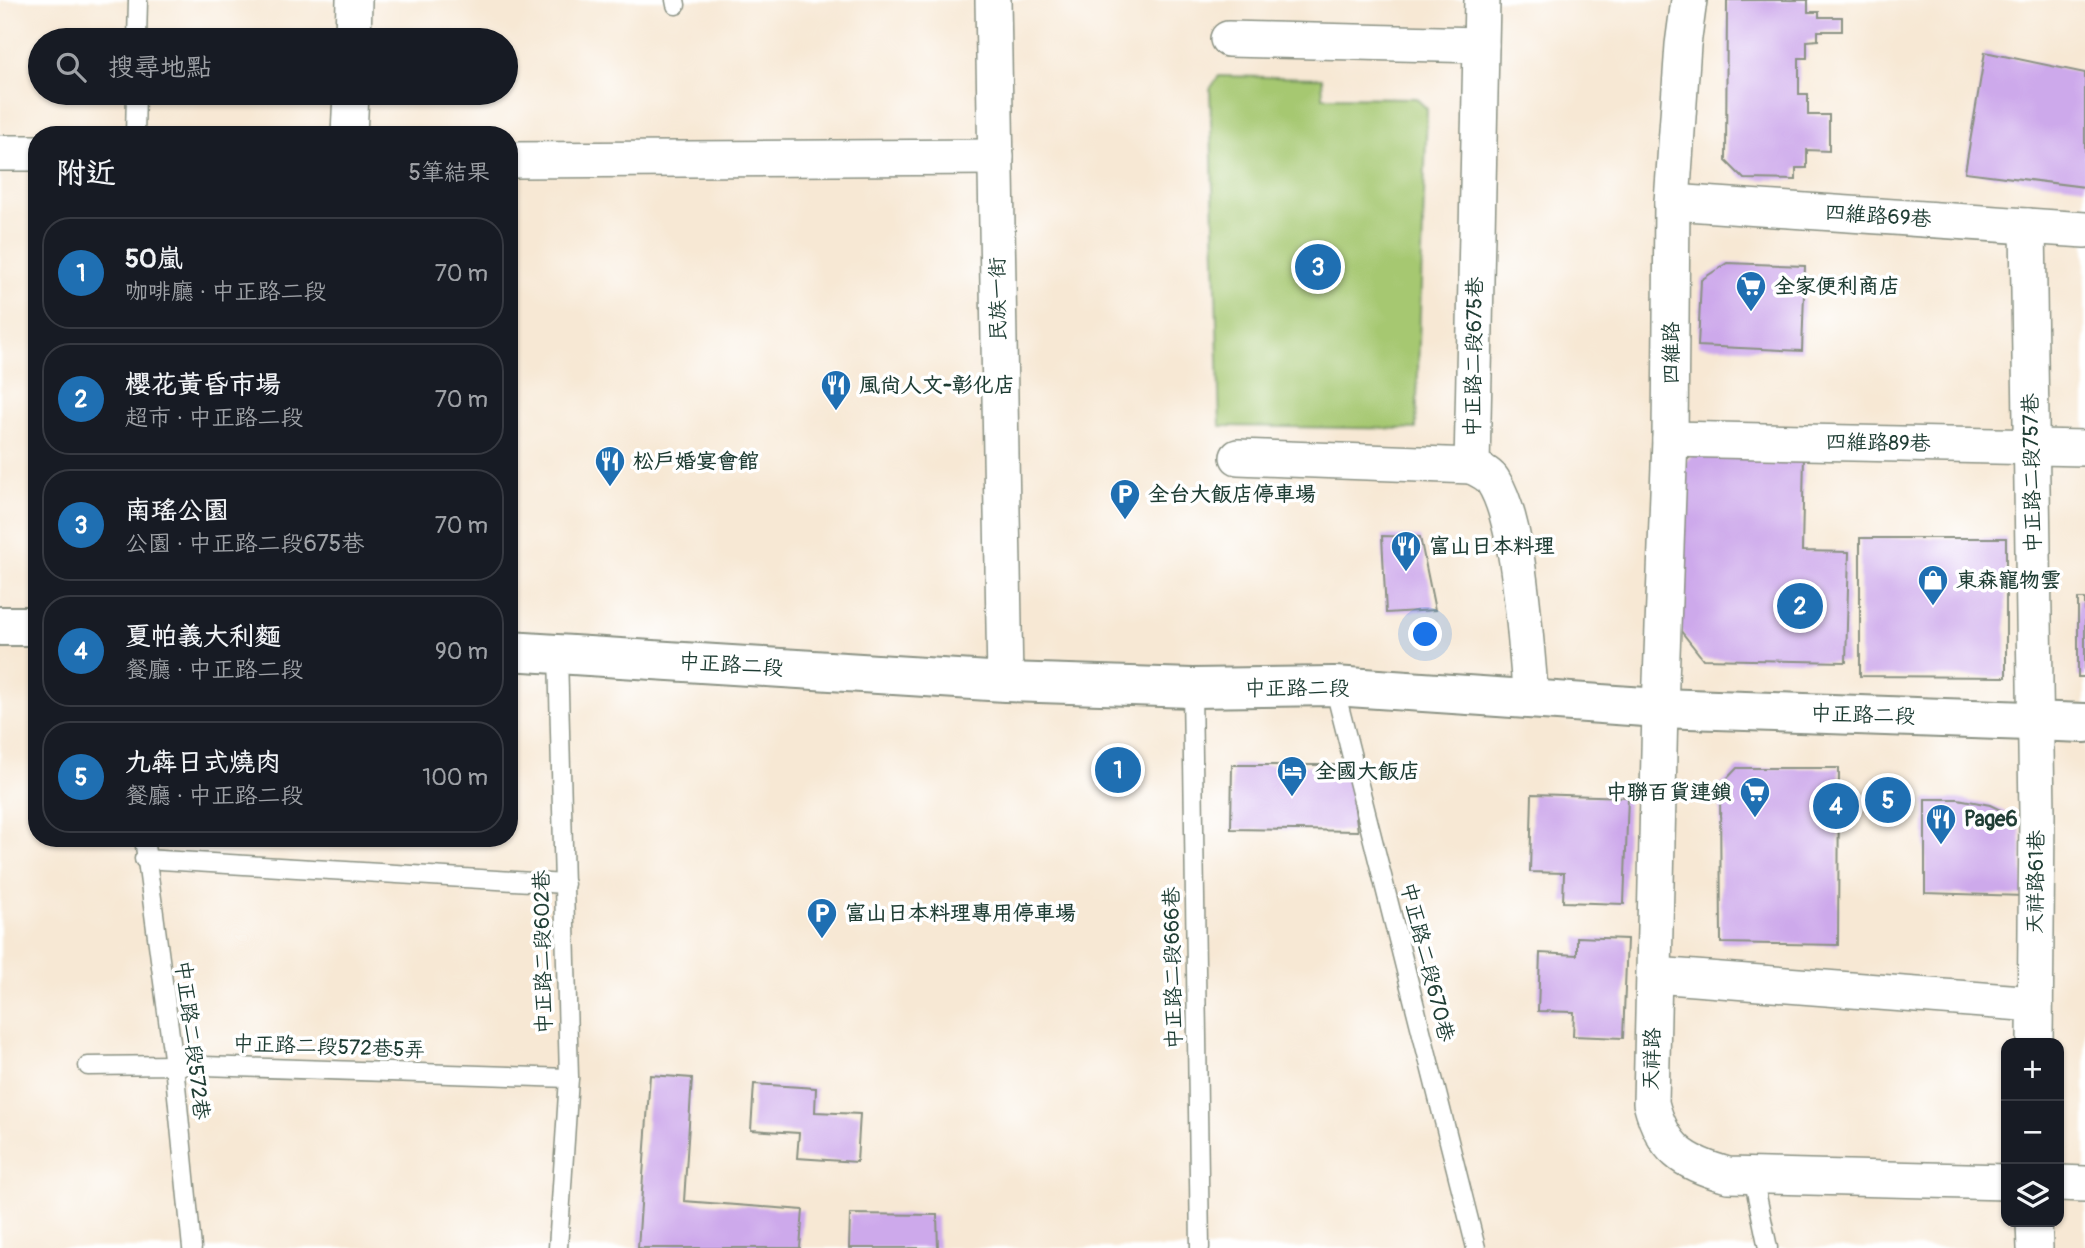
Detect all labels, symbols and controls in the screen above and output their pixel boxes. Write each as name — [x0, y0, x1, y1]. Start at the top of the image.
search box — [28, 28, 518, 105]
icon: search — [52, 48, 90, 86]
text: 搜尋地點 — [108, 52, 212, 84]
text: 附近 — [56, 155, 116, 192]
text: 5筆結果 — [409, 158, 490, 187]
street label: 四維路69巷 — [1824, 199, 1932, 233]
pin: 3 — [1295, 241, 1341, 293]
text: 50嵐 — [125, 243, 183, 275]
street label: 民族一街 — [984, 257, 1012, 341]
text: 1 — [77, 259, 86, 288]
text: 70 m — [435, 259, 488, 288]
supermarket icon: 全家便利商店 — [1734, 269, 1768, 313]
place label: 全家便利商店 — [1774, 273, 1900, 300]
text: 咖啡廳 · 中正路二段 — [125, 277, 326, 306]
street label: 中正路二段675巷 — [1459, 277, 1489, 437]
street label: 四維路 — [1658, 322, 1685, 385]
restaurant icon: 風尚人文-彰化店 — [819, 368, 853, 412]
text: 櫻花黃昏市場 — [125, 369, 281, 401]
place label: 風尚人文-彰化店 — [859, 372, 1015, 399]
text: 2 — [75, 385, 87, 414]
text: 70 m — [435, 385, 488, 414]
street label: 中正路二段757巷 — [2017, 393, 2047, 553]
text: 超市 · 中正路二段 — [125, 403, 303, 432]
street label: 四維路89巷 — [1825, 429, 1931, 457]
restaurant icon: 松戶婚宴會館 — [593, 444, 627, 488]
place label: 松戶婚宴會館 — [633, 448, 759, 475]
parking icon: 全台大飯店停車場 — [1108, 477, 1142, 521]
place label: 全台大飯店停車場 — [1148, 481, 1316, 508]
text: 南瑤公園 — [125, 495, 229, 527]
text: 3 — [75, 511, 87, 540]
text: 70 m — [435, 511, 488, 540]
text: 公園 · 中正路二段675巷 — [125, 529, 364, 558]
restaurant icon: 富山日本料理 — [1389, 529, 1423, 573]
place label: 富山日本料理 — [1429, 533, 1555, 560]
shop icon: 東森寵物雲 — [1916, 563, 1950, 607]
place label: 東森寵物雲 — [1956, 567, 2061, 594]
pin: 2 — [1777, 580, 1823, 632]
your location — [1408, 617, 1442, 651]
text: 夏帕義大利麵 — [125, 621, 281, 653]
text: 4 — [74, 637, 88, 666]
text: 90 m — [435, 637, 488, 666]
street label: 中正路二段 — [678, 648, 784, 682]
text: 餐廳 · 中正路二段 — [125, 655, 303, 684]
street label: 中正路二段 — [1245, 675, 1350, 702]
street label: 中正路二段 — [1810, 700, 1916, 730]
pin: 1 — [1095, 744, 1141, 796]
text: 九犇日式燒肉 — [125, 747, 281, 779]
hotel icon: 全國大飯店 — [1275, 754, 1309, 798]
place label: 全國大飯店 — [1315, 758, 1420, 785]
text: 5 — [75, 763, 87, 792]
text: 100 m — [422, 763, 488, 792]
pin: 5 — [1865, 774, 1911, 826]
supermarket icon: 中聯百貨連鎖 — [1738, 775, 1772, 819]
place label: 中聯百貨連鎖 — [1606, 779, 1732, 806]
pin: 4 — [1813, 780, 1859, 832]
text: 餐廳 · 中正路二段 — [125, 781, 303, 810]
restaurant icon: Page6 — [1924, 802, 1958, 846]
place label: Page6 — [1964, 806, 2018, 833]
street label: 天祥路61巷 — [2022, 830, 2050, 934]
street label: 中正路二段602巷 — [528, 870, 558, 1034]
street label: 中正路二段670巷 — [1394, 879, 1460, 1045]
street label: 中正路二段666巷 — [1158, 886, 1188, 1050]
parking icon: 富山日本料理專用停車場 — [805, 896, 839, 940]
place label: 富山日本料理專用停車場 — [845, 900, 1076, 927]
street label: 中正路二段572巷 — [169, 959, 215, 1121]
street label: 天祥路 — [1637, 1027, 1667, 1091]
street label: 中正路二段572巷5弄 — [232, 1030, 426, 1064]
map controls — [2001, 1038, 2064, 1227]
button: + — [2001, 1038, 2064, 1101]
button: − — [2001, 1101, 2064, 1164]
button: layers — [2001, 1164, 2064, 1227]

